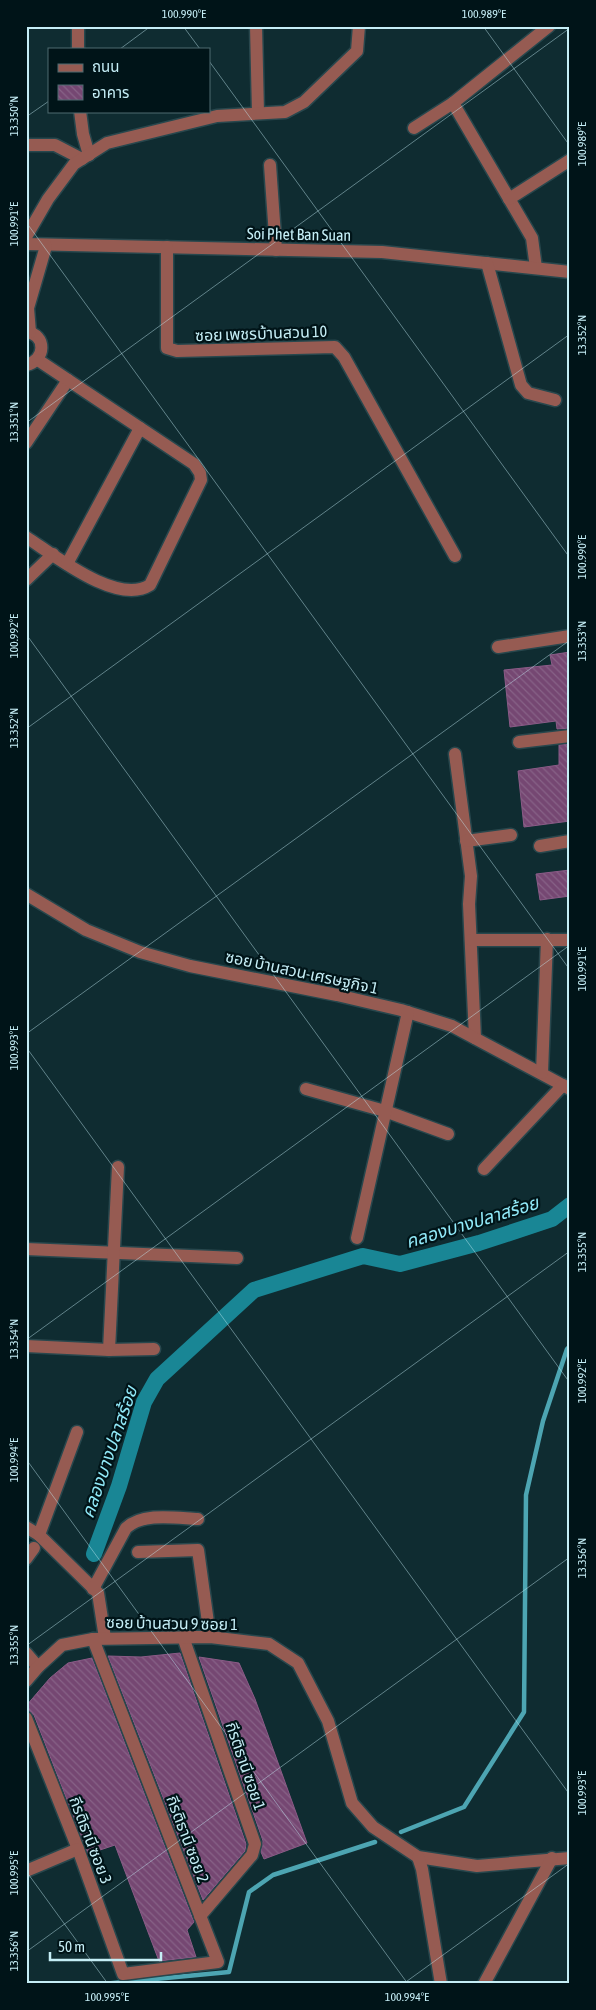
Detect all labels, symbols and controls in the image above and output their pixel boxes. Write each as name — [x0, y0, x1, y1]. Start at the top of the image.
text: 100.990°E — [162, 7, 206, 21]
text: 100.989°E — [462, 7, 506, 21]
legend — [48, 48, 210, 112]
text: ถนน — [92, 58, 119, 75]
text: อาคาร — [92, 84, 129, 101]
text: 13.350°N — [7, 96, 21, 136]
text: 100.989°E — [575, 122, 589, 166]
text: 100.991°E — [7, 202, 21, 246]
street label: Soi Phet Ban Suan — [247, 224, 351, 244]
text: 13.352°N — [575, 315, 589, 355]
street label: ซอย เพชรบ้านสวน 10 — [195, 322, 327, 344]
text: 13.351°N — [7, 402, 21, 442]
text: 100.990°E — [575, 535, 589, 579]
text: 100.992°E — [7, 614, 21, 658]
text: 13.353°N — [575, 621, 589, 661]
text: 13.352°N — [7, 708, 21, 748]
street label: ซอย บ้านสวน-เศรษฐกิจ 1 — [224, 947, 380, 997]
text: 100.991°E — [575, 947, 589, 991]
text: 100.993°E — [7, 1026, 21, 1070]
water label: คลองบางปลาสร้อย — [403, 1191, 542, 1252]
text: 13.355°N — [575, 1232, 589, 1272]
text: 13.354°N — [7, 1319, 21, 1359]
text: 100.992°E — [575, 1359, 589, 1403]
water label: คลองบางปลาสร้อย — [77, 1382, 142, 1521]
text: 100.994°E — [7, 1438, 21, 1482]
text: 13.356°N — [575, 1538, 589, 1578]
street label: ซอย บ้านสวน 9 ซอย 1 — [106, 1613, 238, 1633]
text: 13.355°N — [7, 1625, 21, 1665]
street label: กีรติธานี ซอย 1 — [222, 1720, 270, 1812]
text: 100.993°E — [575, 1771, 589, 1815]
street label: กีรติธานี ซอย 2 — [163, 1793, 213, 1885]
street label: กีรติธานี ซอย 3 — [66, 1794, 116, 1886]
text: 100.995°E — [7, 1851, 21, 1895]
scale bar — [50, 1930, 161, 1962]
text: 13.356°N — [7, 1931, 21, 1971]
text: 50 m — [58, 1938, 85, 1955]
text: 100.995°E — [85, 1990, 129, 2004]
text: 100.994°E — [385, 1990, 429, 2004]

